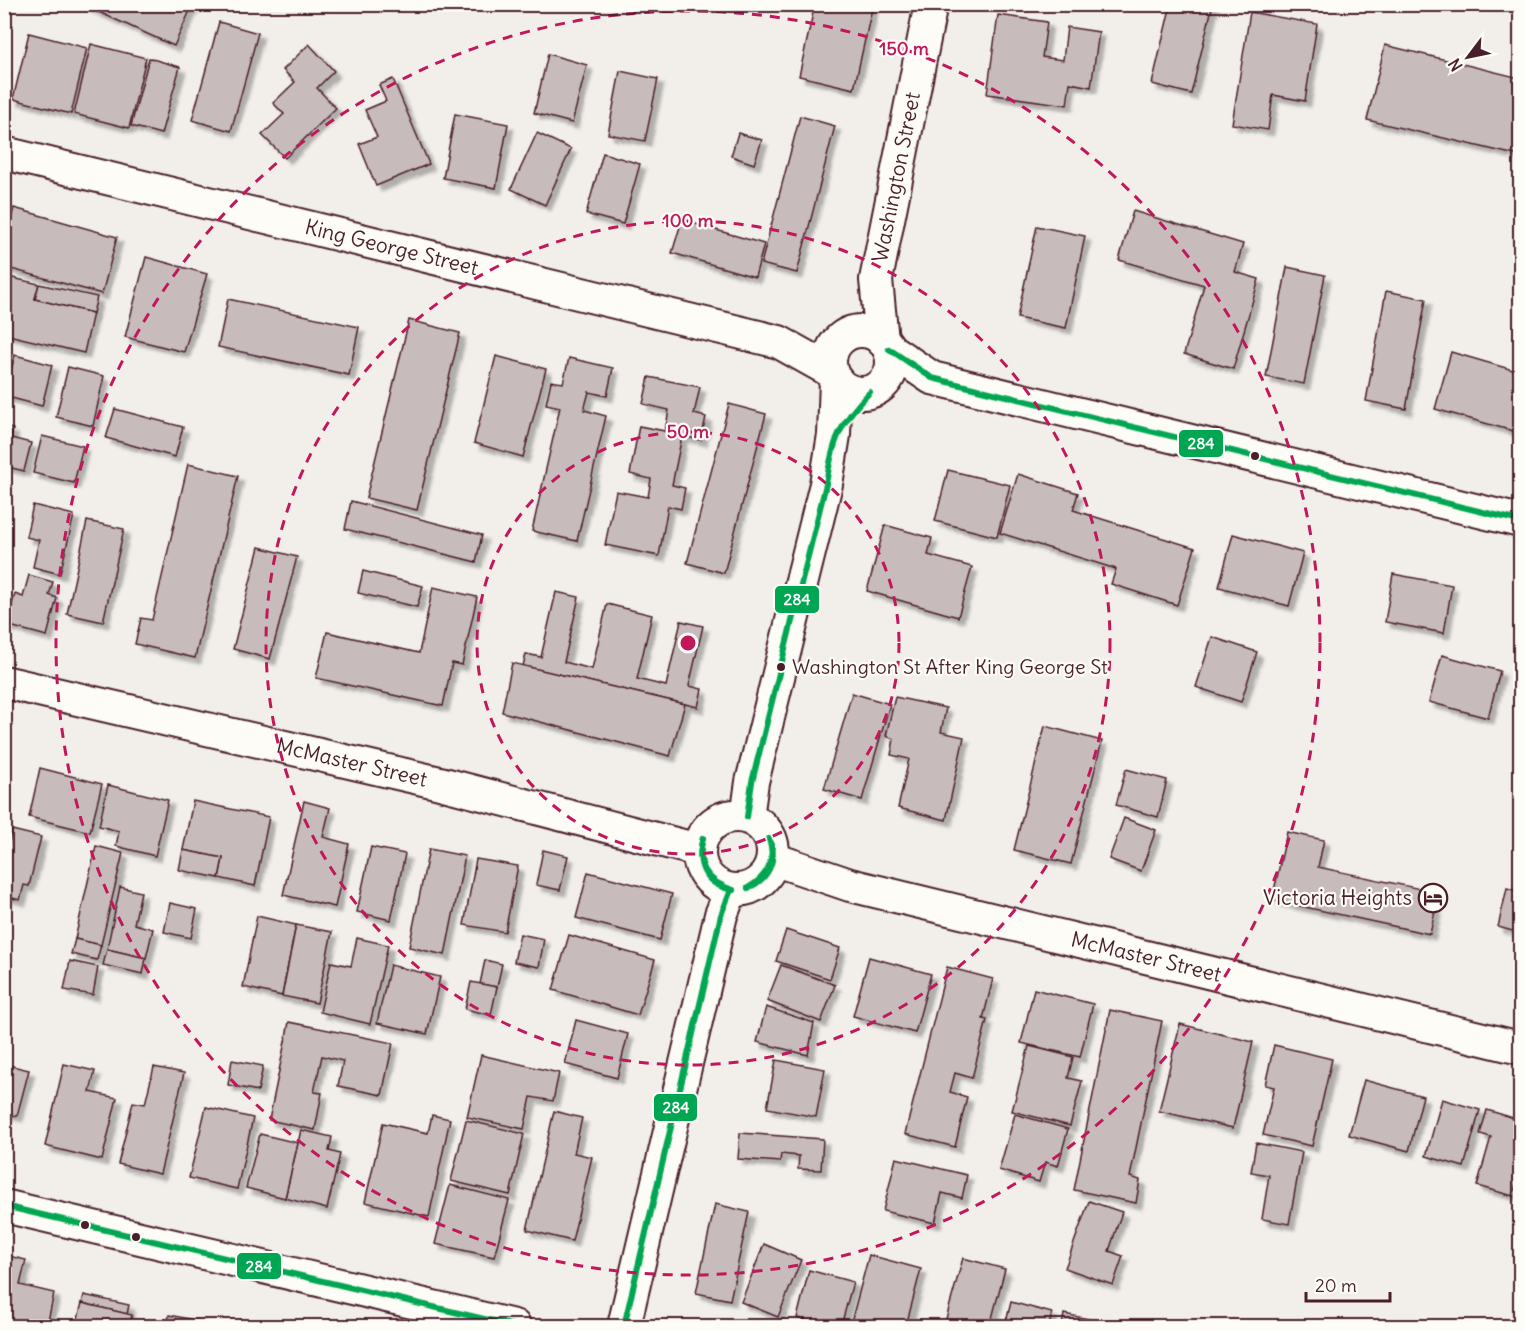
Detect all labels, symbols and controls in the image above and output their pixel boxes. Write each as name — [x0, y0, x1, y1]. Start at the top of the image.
north arrow — [1438, 27, 1498, 87]
text: 150 m — [879, 37, 929, 60]
text: N — [1444, 55, 1467, 75]
street label: Washington Street — [866, 90, 926, 265]
text: 100 m — [663, 209, 714, 232]
street label: King George Street — [302, 213, 481, 281]
text: 50 m — [667, 420, 709, 443]
line badge: 284 — [1178, 429, 1224, 458]
text: 284 — [1187, 433, 1215, 453]
unlabelled marker — [1249, 450, 1261, 462]
line badge: 284 — [774, 585, 820, 614]
text: 284 — [783, 589, 811, 609]
centre of rings — [678, 633, 698, 653]
place label: Washington St After King George St — [792, 654, 1108, 679]
marker: Washington St After King George St — [775, 661, 787, 673]
street label: McMaster Street — [274, 732, 430, 793]
hotel icon: Victoria Heights — [1417, 882, 1449, 914]
place label: Victoria Heights — [1263, 884, 1412, 911]
street label: McMaster Street — [1068, 925, 1224, 988]
line badge: 284 — [653, 1093, 698, 1122]
text: 284 — [662, 1097, 690, 1117]
unlabelled marker — [79, 1219, 91, 1231]
unlabelled marker — [130, 1231, 142, 1243]
line badge: 284 — [236, 1252, 282, 1280]
text: 284 — [245, 1256, 273, 1276]
scale bar — [1306, 1265, 1390, 1303]
text: 20 m — [1315, 1274, 1357, 1297]

